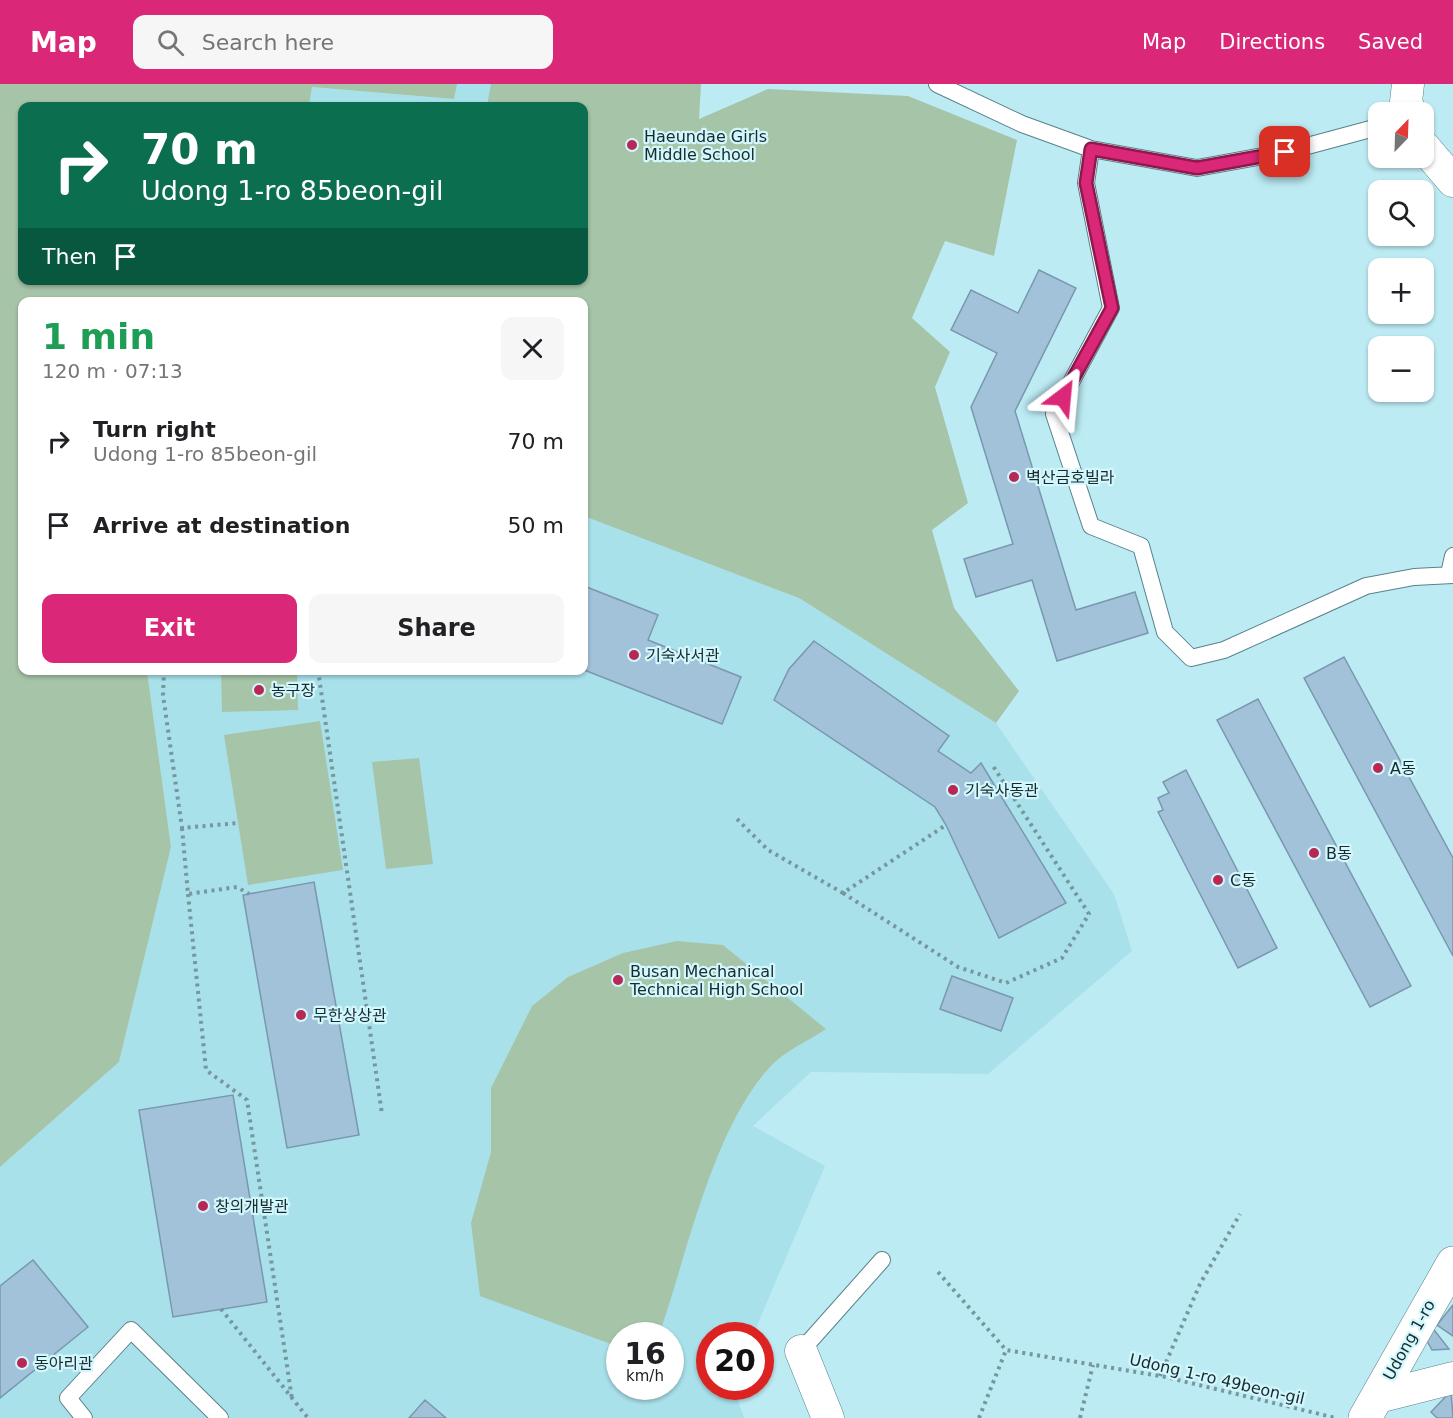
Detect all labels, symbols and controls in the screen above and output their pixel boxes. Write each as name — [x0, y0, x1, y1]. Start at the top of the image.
search box — [133, 15, 553, 69]
text: Map — [30, 26, 97, 59]
icon: search — [154, 26, 187, 59]
text: Search here — [202, 30, 334, 55]
text: Map — [1142, 30, 1186, 54]
text: Directions — [1219, 30, 1325, 54]
text: Saved — [1358, 30, 1423, 54]
north arrow — [1368, 102, 1434, 168]
map controls — [1368, 102, 1434, 402]
text: 70 m — [141, 125, 258, 174]
icon: right — [42, 126, 120, 204]
pin — [1259, 126, 1310, 177]
place label: Haeundae Girls Middle School — [644, 127, 767, 164]
icon: arrive — [1268, 135, 1301, 168]
marker: Haeundae Girls Middle School — [625, 138, 639, 152]
text: Udong 1-ro 85beon-gil — [141, 175, 443, 206]
button: search — [1368, 180, 1434, 246]
icon: arrive — [109, 240, 142, 273]
text: Then — [42, 244, 97, 269]
button: + — [1368, 258, 1434, 324]
text: 1 min — [42, 316, 155, 357]
button: close — [501, 317, 564, 380]
button: − — [1368, 336, 1434, 402]
text: 120 m · 07:13 — [42, 359, 183, 383]
position arrow — [1031, 365, 1095, 429]
text: Turn right — [93, 417, 216, 442]
icon: right — [42, 425, 75, 458]
text: 70 m — [508, 429, 564, 454]
text: Udong 1-ro 85beon-gil — [93, 442, 317, 466]
place label: 벽산금호빌라 — [1026, 468, 1115, 487]
marker: 벽산금호빌라 — [1007, 470, 1021, 484]
icon: arrive — [42, 509, 75, 542]
text: Arrive at destination — [93, 513, 350, 538]
text: 50 m — [508, 513, 564, 538]
button: Exit — [42, 594, 297, 663]
button: Share — [309, 594, 564, 663]
place label: 기숙사서관 — [646, 646, 720, 665]
marker: 기숙사서관 — [627, 648, 641, 662]
place label: 농구장 — [271, 681, 315, 700]
marker: 농구장 — [252, 683, 266, 697]
place label: A동 — [1390, 759, 1416, 778]
marker: A동 — [1371, 761, 1385, 775]
place label: 기숙사동관 — [965, 781, 1039, 800]
marker: 기숙사동관 — [946, 783, 960, 797]
place label: B동 — [1326, 844, 1352, 863]
marker: B동 — [1307, 846, 1321, 860]
place label: C동 — [1230, 871, 1256, 890]
marker: C동 — [1211, 873, 1225, 887]
place label: Busan Mechanical Technical High School — [629, 962, 804, 999]
marker: Busan Mechanical Technical High School — [611, 973, 625, 987]
place label: 무한상상관 — [313, 1006, 387, 1025]
marker: 무한상상관 — [294, 1008, 308, 1022]
place label: 창의개발관 — [215, 1197, 289, 1216]
marker: 창의개발관 — [196, 1199, 210, 1213]
street label: Udong 1-ro — [1379, 1296, 1439, 1384]
speed limit sign: 20 — [696, 1322, 774, 1400]
text: 16 — [624, 1336, 666, 1371]
street label: Udong 1-ro 49beon-gil — [1128, 1350, 1306, 1408]
place label: 동아리관 — [34, 1354, 93, 1373]
marker: 동아리관 — [15, 1356, 29, 1370]
text: km/h — [626, 1367, 664, 1385]

